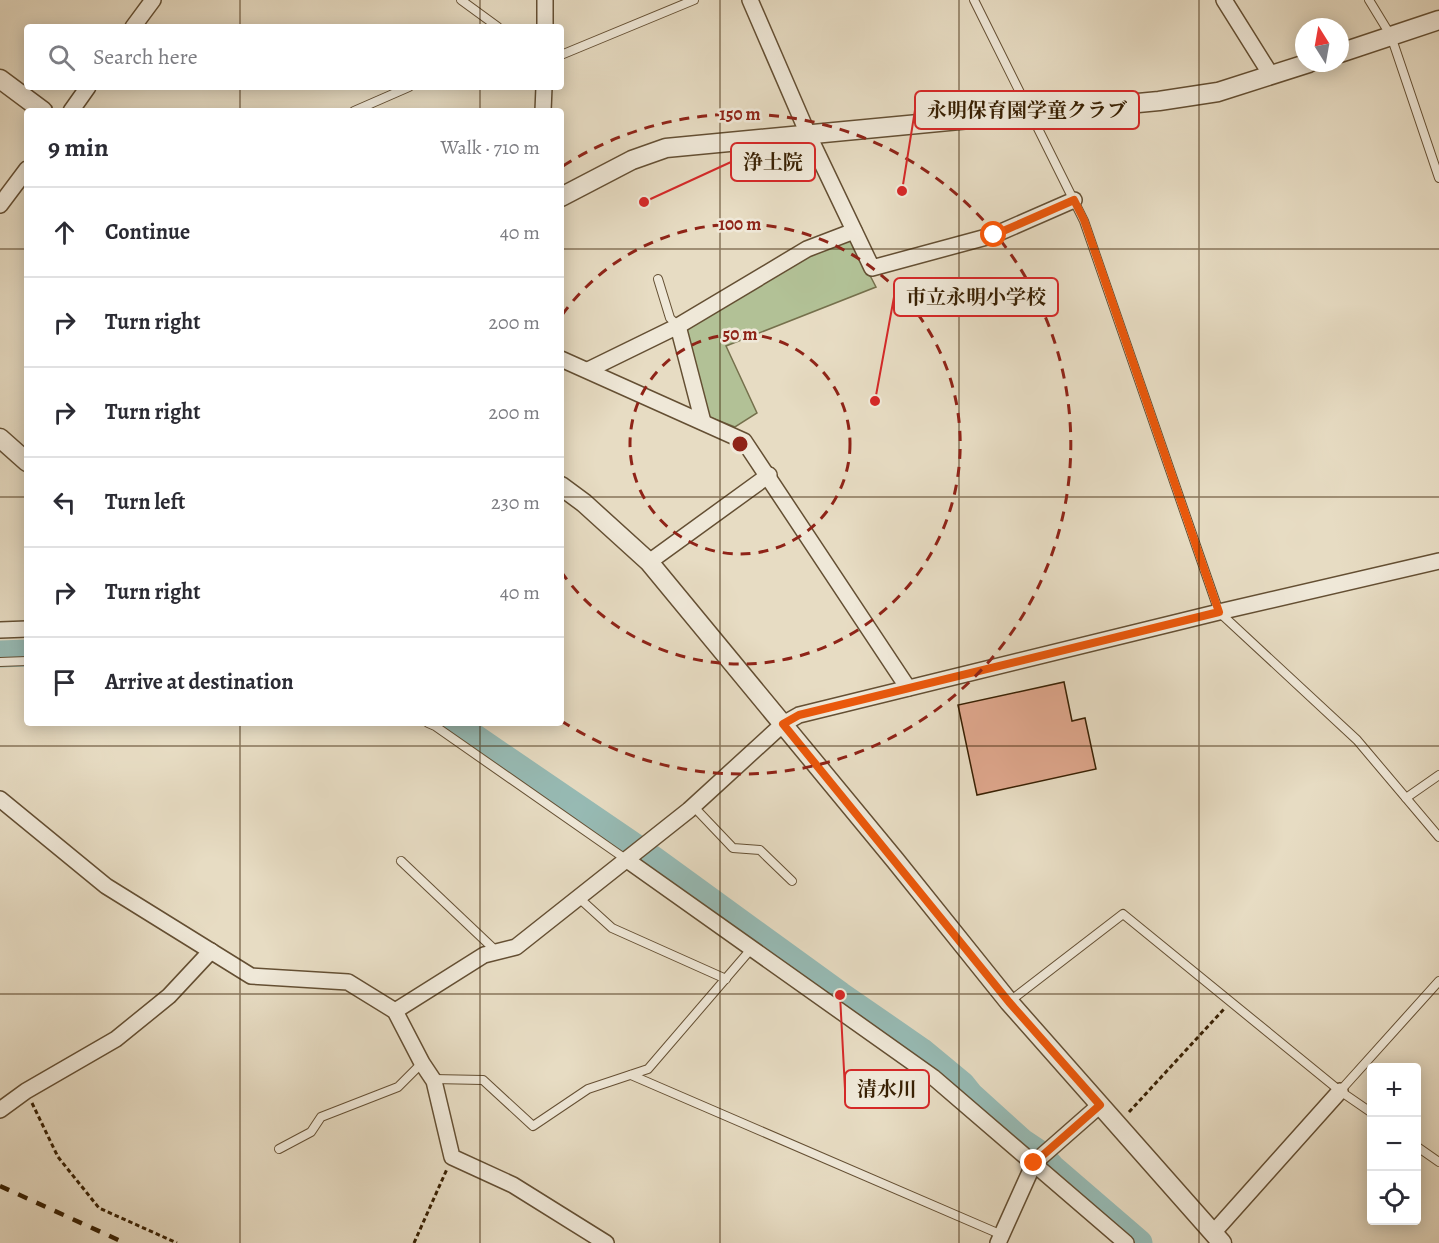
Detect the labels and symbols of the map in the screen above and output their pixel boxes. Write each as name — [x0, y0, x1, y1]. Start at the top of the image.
north arrow — [1295, 18, 1349, 72]
callout: 永明保育園学童クラブ — [915, 91, 1139, 129]
text: 永明保育園学童クラブ — [927, 97, 1127, 124]
text: 150 m — [719, 102, 761, 126]
callout: 浄土院 — [731, 143, 815, 181]
text: 浄土院 — [743, 149, 803, 176]
text: 100 m — [719, 212, 761, 236]
route start — [980, 221, 1006, 247]
callout: 市立永明小学校 — [894, 278, 1058, 316]
text: 市立永明小学校 — [906, 284, 1046, 311]
text: 50 m — [723, 322, 757, 346]
centre of rings — [730, 434, 750, 454]
callout: 清水川 — [845, 1070, 929, 1108]
text: 清水川 — [857, 1076, 917, 1103]
route end — [1020, 1149, 1046, 1175]

